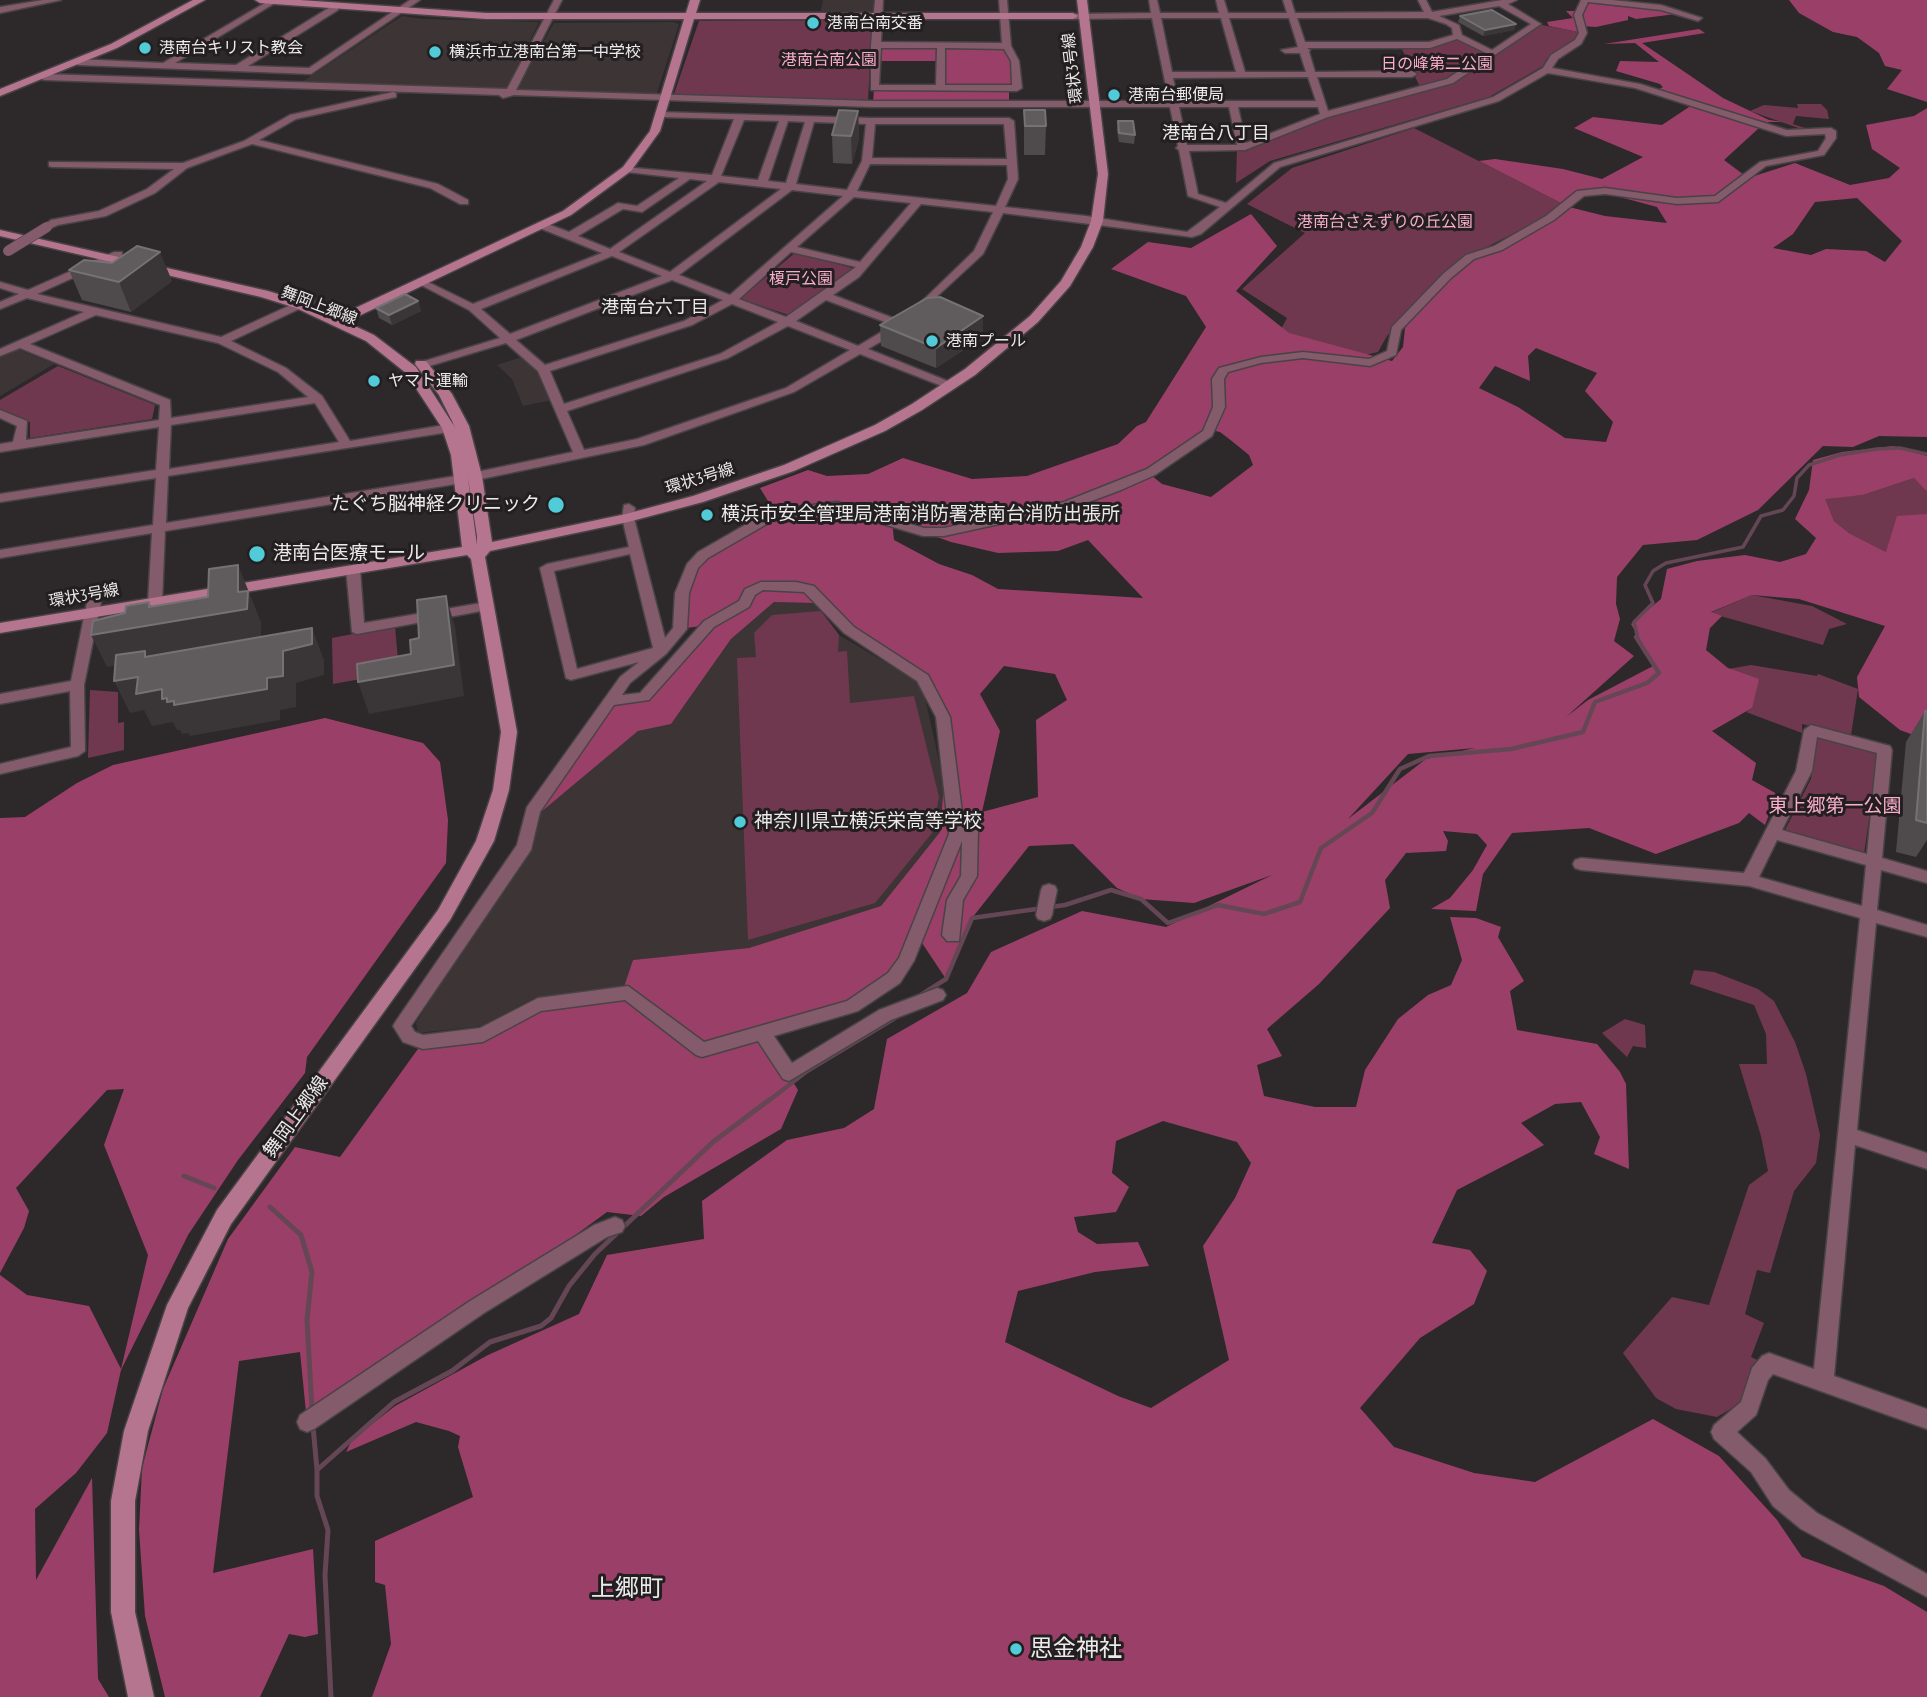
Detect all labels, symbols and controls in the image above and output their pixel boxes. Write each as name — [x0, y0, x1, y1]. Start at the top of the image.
place label: 港南台南交番 — [827, 13, 923, 33]
marker: 港南台南交番 — [805, 15, 821, 31]
street label: 環状3号線 — [1059, 31, 1087, 105]
place label: 港南台キリスト教会 — [159, 38, 303, 58]
marker: 港南台キリスト教会 — [137, 40, 153, 56]
place label: 横浜市立港南台第一中学校 — [449, 42, 641, 62]
marker: 横浜市立港南台第一中学校 — [427, 44, 443, 60]
park label: 港南台南公園 — [781, 50, 877, 70]
park label: 日の峰第二公園 — [1381, 54, 1493, 74]
place label: 港南台郵便局 — [1128, 85, 1224, 105]
marker: 港南台郵便局 — [1106, 87, 1122, 103]
district label: 港南台八丁目 — [1162, 123, 1270, 145]
park label: 港南台さえずりの丘公園 — [1297, 212, 1473, 232]
park label: 榎戸公園 — [769, 269, 833, 289]
street label: 舞岡上郷線 — [278, 283, 360, 329]
district label: 港南台六丁目 — [601, 297, 709, 319]
place label: 港南プール — [946, 331, 1026, 351]
marker: 港南プール — [924, 333, 940, 349]
place label: ヤマト運輸 — [388, 371, 468, 391]
marker: ヤマト運輸 — [366, 373, 382, 389]
street label: 環状3号線 — [663, 459, 737, 499]
place label: たぐち脳神経クリニック — [331, 494, 540, 516]
marker: たぐち脳神経クリニック — [546, 495, 566, 515]
place label: 横浜市安全管理局港南消防署港南台消防出張所 — [721, 504, 1120, 526]
marker: 横浜市安全管理局港南消防署港南台消防出張所 — [699, 507, 715, 523]
place label: 港南台医療モール — [273, 543, 425, 565]
marker: 港南台医療モール — [247, 544, 267, 564]
street label: 環状3号線 — [47, 580, 121, 612]
park label: 東上郷第一公園 — [1769, 796, 1901, 818]
place label: 神奈川県立横浜栄高等学校 — [754, 811, 982, 833]
marker: 神奈川県立横浜栄高等学校 — [732, 814, 748, 830]
street label: 舞岡上郷線 — [259, 1072, 333, 1162]
district label: 上郷町 — [591, 1575, 663, 1603]
place label: 思金神社 — [1030, 1635, 1122, 1663]
marker: 思金神社 — [1008, 1641, 1024, 1657]

